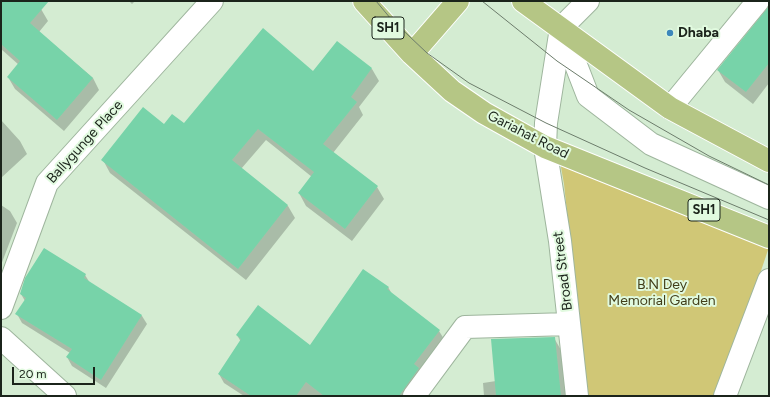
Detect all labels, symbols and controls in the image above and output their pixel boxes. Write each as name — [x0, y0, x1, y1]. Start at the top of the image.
road number: SH1 — [372, 17, 404, 39]
place label: Dhaba — [678, 25, 719, 41]
marker: Dhaba — [665, 28, 675, 38]
street label: Ballygunge Place — [43, 97, 127, 187]
street label: Gariahat Road — [485, 107, 571, 163]
road number: SH1 — [688, 199, 720, 221]
street label: Broad Street — [550, 231, 576, 311]
park label: B.N Dey Memorial Garden — [608, 277, 716, 310]
scale bar — [14, 359, 97, 385]
text: 20 m — [19, 367, 47, 381]

